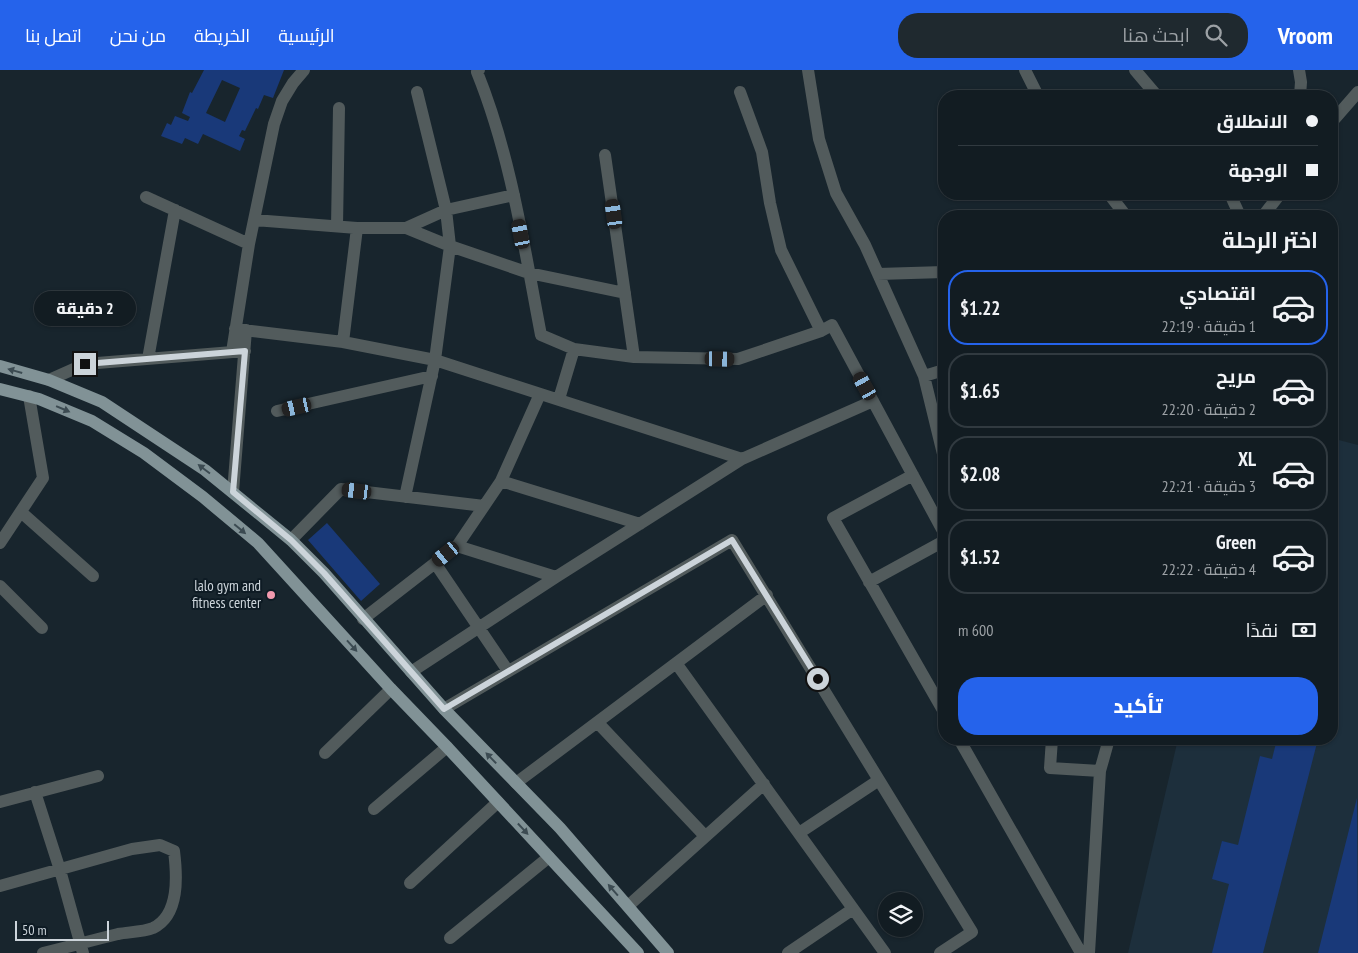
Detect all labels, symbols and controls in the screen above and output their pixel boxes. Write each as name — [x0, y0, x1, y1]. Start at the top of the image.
search box — [898, 13, 1248, 58]
text: Vroom — [1278, 20, 1333, 51]
icon: search — [1202, 21, 1230, 49]
text: ابحث هنا — [1122, 23, 1190, 47]
text: اتصل بنا — [25, 24, 82, 47]
text: من نحن — [110, 24, 166, 47]
text: الخريطة — [194, 24, 250, 47]
text: الرئيسية — [278, 24, 335, 47]
text: الانطلاق — [1217, 109, 1288, 133]
text: الوجهة — [1228, 158, 1288, 182]
car — [604, 198, 623, 230]
car — [510, 218, 531, 250]
text: اختر الرحلة — [1222, 226, 1318, 254]
text: اقتصادي — [1180, 281, 1256, 305]
icon: car — [1271, 285, 1316, 330]
callout: 2 دقيقة — [34, 292, 136, 326]
text: $1.22 — [960, 296, 1000, 320]
text: 2 دقيقة — [56, 298, 114, 318]
text: 1 دقيقة · 22:19 — [1161, 316, 1256, 336]
car — [704, 351, 735, 367]
route end — [74, 353, 96, 375]
text: مريح — [1216, 364, 1256, 388]
one-way arrow — [7, 366, 22, 374]
icon: car — [1271, 368, 1316, 413]
car — [851, 369, 878, 403]
text: $1.65 — [960, 379, 1000, 403]
car — [280, 396, 313, 418]
text: 2 دقيقة · 22:20 — [1161, 399, 1256, 419]
one-way arrow — [56, 405, 71, 413]
text: XL — [1238, 447, 1256, 471]
icon: car — [1271, 451, 1316, 496]
text: $2.08 — [960, 462, 1000, 486]
one-way arrow — [198, 464, 211, 475]
text: 3 دقيقة · 22:21 — [1161, 476, 1256, 496]
car — [341, 482, 372, 500]
one-way arrow — [234, 523, 247, 534]
text: Green — [1216, 530, 1256, 554]
icon: car — [1271, 534, 1316, 579]
car — [429, 539, 462, 569]
text: $1.52 — [960, 545, 1000, 569]
text: 4 دقيقة · 22:22 — [1161, 559, 1256, 579]
place label: lalo gym and fitness center — [192, 576, 262, 612]
marker: lalo gym and fitness center — [265, 589, 277, 601]
icon: cash — [1290, 616, 1318, 644]
text: نقدًا — [1246, 618, 1278, 642]
text: 600 m — [958, 620, 993, 640]
one-way arrow — [346, 640, 358, 652]
route start — [807, 668, 829, 690]
button: تأكيد — [958, 677, 1318, 735]
one-way arrow — [485, 752, 497, 764]
one-way arrow — [517, 822, 529, 834]
one-way arrow — [607, 884, 619, 896]
map controls — [878, 892, 923, 937]
button: layers — [878, 892, 923, 937]
scale bar — [15, 918, 109, 941]
text: 50 m — [22, 921, 47, 939]

